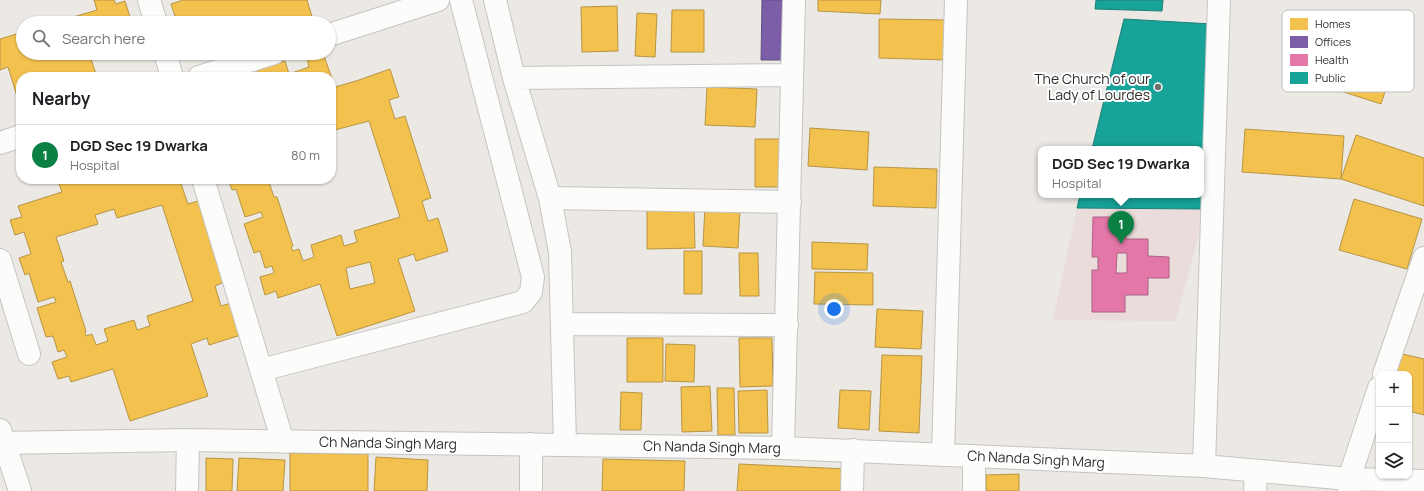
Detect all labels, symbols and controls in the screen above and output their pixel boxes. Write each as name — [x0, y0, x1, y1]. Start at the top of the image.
legend — [1282, 10, 1414, 92]
search box — [16, 16, 336, 60]
text: Homes — [1315, 16, 1351, 31]
icon: search — [30, 27, 52, 49]
text: Search here — [62, 28, 145, 49]
text: Offices — [1315, 34, 1351, 49]
text: Health — [1315, 52, 1348, 67]
place label: The Church of our Lady of Lourdes — [1034, 69, 1150, 104]
text: Public — [1315, 70, 1346, 85]
marker: The Church of our Lady of Lourdes — [1153, 82, 1163, 92]
text: Nearby — [32, 87, 90, 110]
text: DGD Sec 19 Dwarka — [70, 135, 208, 156]
text: 1 — [42, 146, 48, 164]
text: 80 m — [291, 146, 320, 164]
popup — [1038, 146, 1204, 198]
text: DGD Sec 19 Dwarka — [1052, 153, 1190, 174]
text: Hospital — [70, 156, 120, 174]
text: Hospital — [1052, 174, 1102, 192]
pin: 1 — [1108, 211, 1134, 244]
your location — [824, 299, 844, 319]
map controls — [1376, 371, 1412, 479]
button: + — [1376, 371, 1412, 407]
button: − — [1376, 407, 1412, 443]
street label: Ch Nanda Singh Marg — [319, 432, 457, 453]
street label: Ch Nanda Singh Marg — [643, 436, 781, 457]
button: layers — [1376, 443, 1412, 479]
street label: Ch Nanda Singh Marg — [967, 445, 1105, 472]

